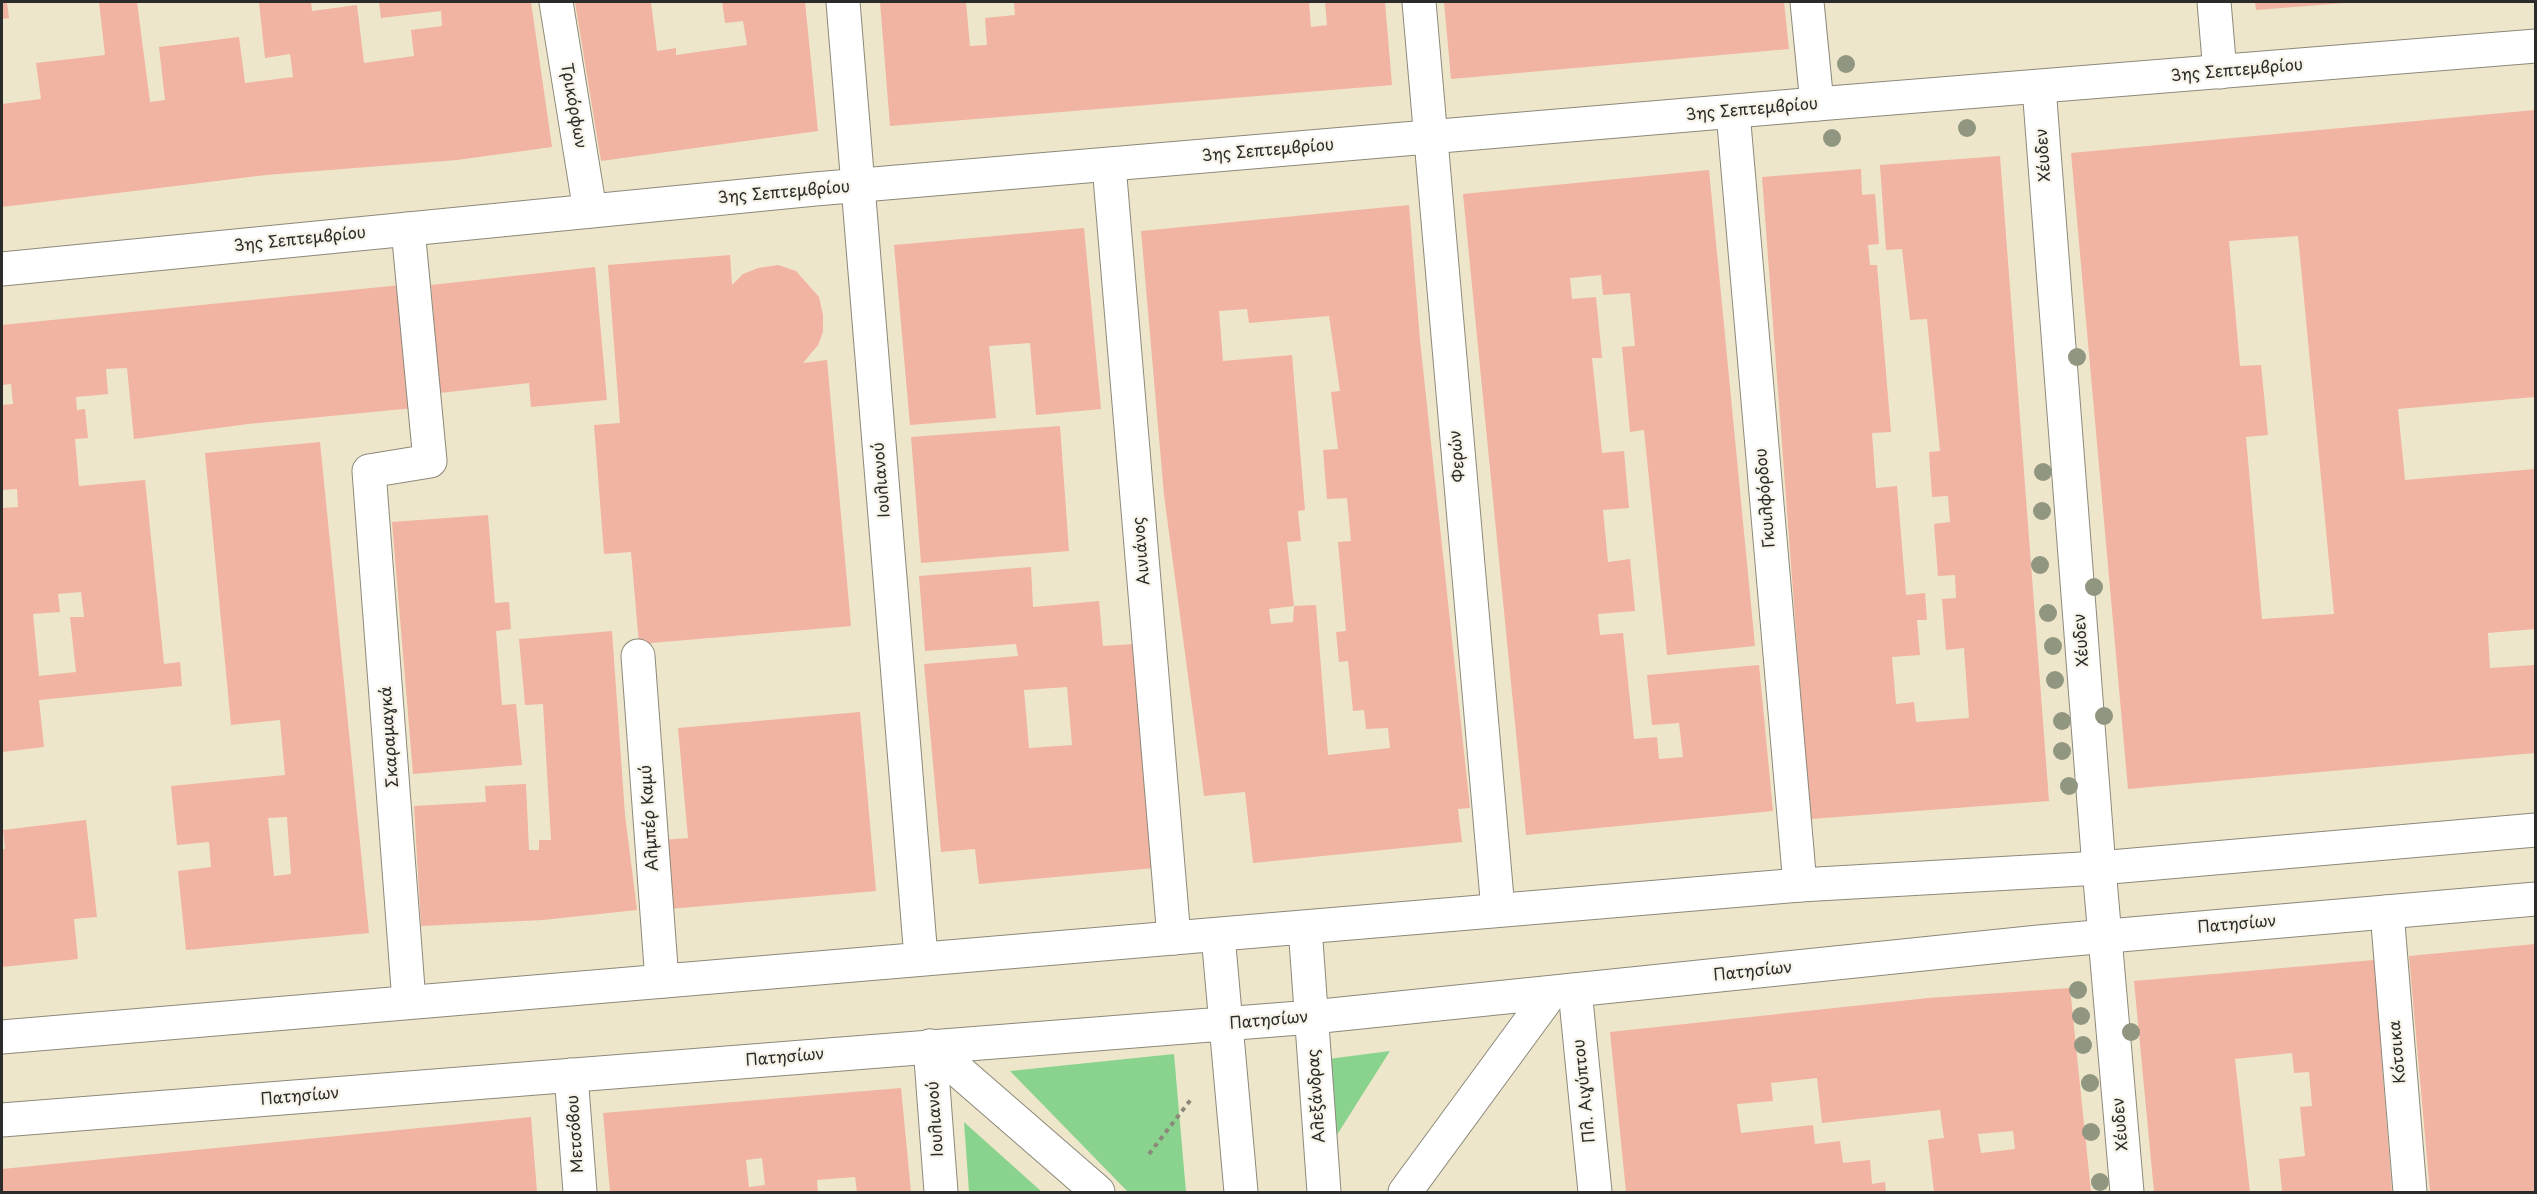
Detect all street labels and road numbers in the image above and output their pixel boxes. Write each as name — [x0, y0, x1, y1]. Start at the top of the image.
street label: 3ης Σεπτεμβρίου — [2170, 56, 2304, 86]
street label: Τρικόρφων — [556, 62, 590, 150]
street label: 3ης Σεπτεμβρίου — [1685, 95, 1819, 125]
street label: Χέυδεν — [2033, 128, 2055, 182]
street label: 3ης Σεπτεμβρίου — [1201, 136, 1335, 166]
street label: 3ης Σεπτεμβρίου — [717, 178, 851, 208]
street label: 3ης Σεπτεμβρίου — [233, 224, 367, 256]
street label: Φερών — [1446, 429, 1470, 483]
street label: Ιουλιανού — [869, 442, 895, 518]
street label: Γκυιλφόρδου — [1752, 447, 1780, 549]
street label: Αινιάνος — [1129, 516, 1155, 586]
street label: Χέυδεν — [2071, 613, 2093, 667]
street label: Σκαραμαγκά — [377, 686, 403, 788]
street label: Αλμπέρ Καμύ — [637, 764, 663, 872]
street label: Πατησίων — [2197, 912, 2277, 938]
street label: Πατησίων — [1713, 958, 1793, 986]
street label: Πατησίων — [1229, 1008, 1309, 1034]
street label: Κότσικα — [2386, 1020, 2410, 1084]
street label: Πλ. Αιγύπτου — [1570, 1038, 1600, 1144]
street label: Πατησίων — [745, 1045, 825, 1071]
street label: Αλεξάνδρας — [1304, 1048, 1330, 1144]
street label: Ιουλιανού — [924, 1081, 948, 1157]
street label: Πατησίων — [260, 1084, 340, 1110]
street label: Μετσόβου — [564, 1094, 588, 1174]
street label: Χέυδεν — [2109, 1097, 2133, 1151]

